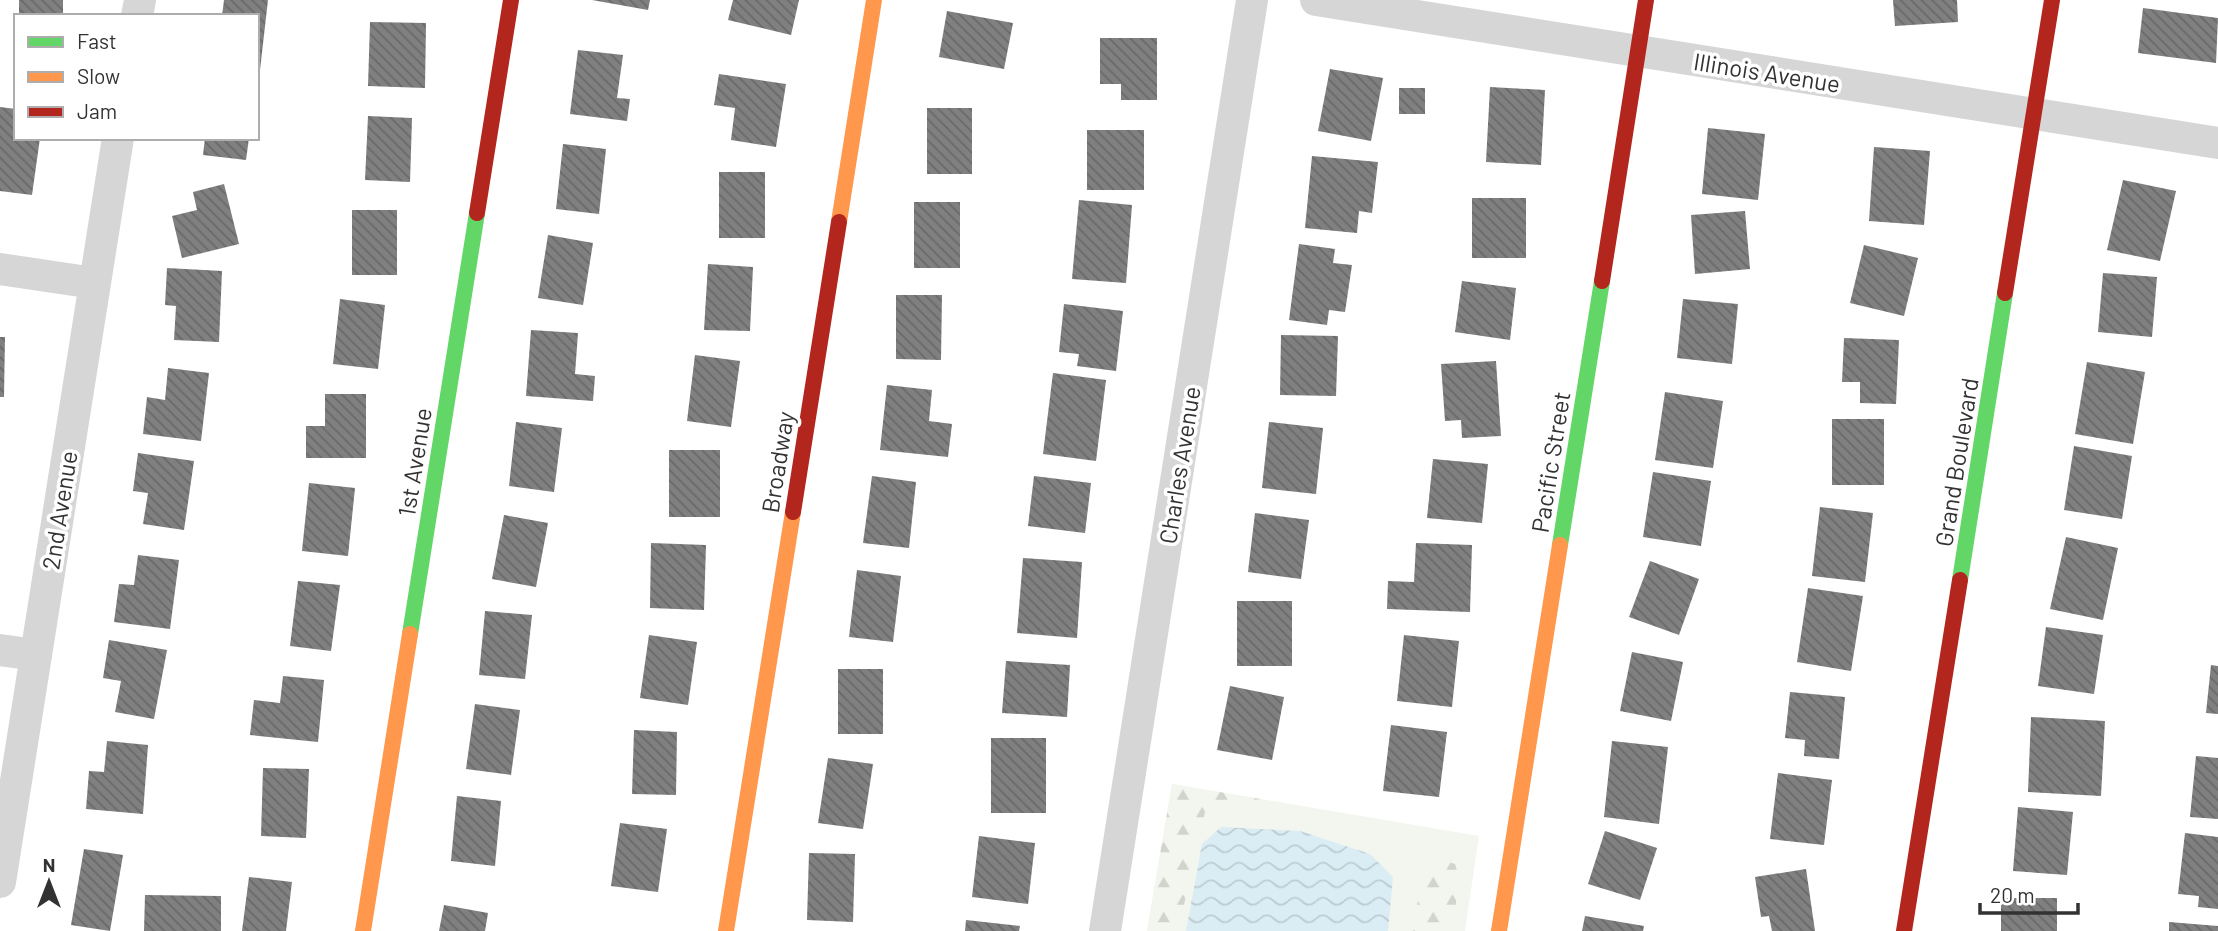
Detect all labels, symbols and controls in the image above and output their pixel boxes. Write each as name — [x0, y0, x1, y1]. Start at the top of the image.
legend — [14, 14, 259, 140]
text: Fast — [77, 28, 117, 53]
street label: Illinois Avenue — [1692, 46, 1842, 98]
text: Slow — [77, 63, 120, 88]
text: Jam — [77, 98, 117, 123]
street label: Grand Boulevard — [1928, 376, 1984, 548]
street label: Charles Avenue — [1152, 384, 1206, 546]
street label: Pacific Street — [1525, 389, 1575, 535]
street label: 1st Avenue — [391, 406, 437, 518]
street label: Broadway — [755, 409, 799, 515]
street label: 2nd Avenue — [35, 449, 83, 571]
north arrow — [14, 847, 84, 917]
text: N — [43, 853, 55, 876]
scale bar — [1980, 872, 2078, 916]
text: 20 m — [1990, 882, 2035, 907]

